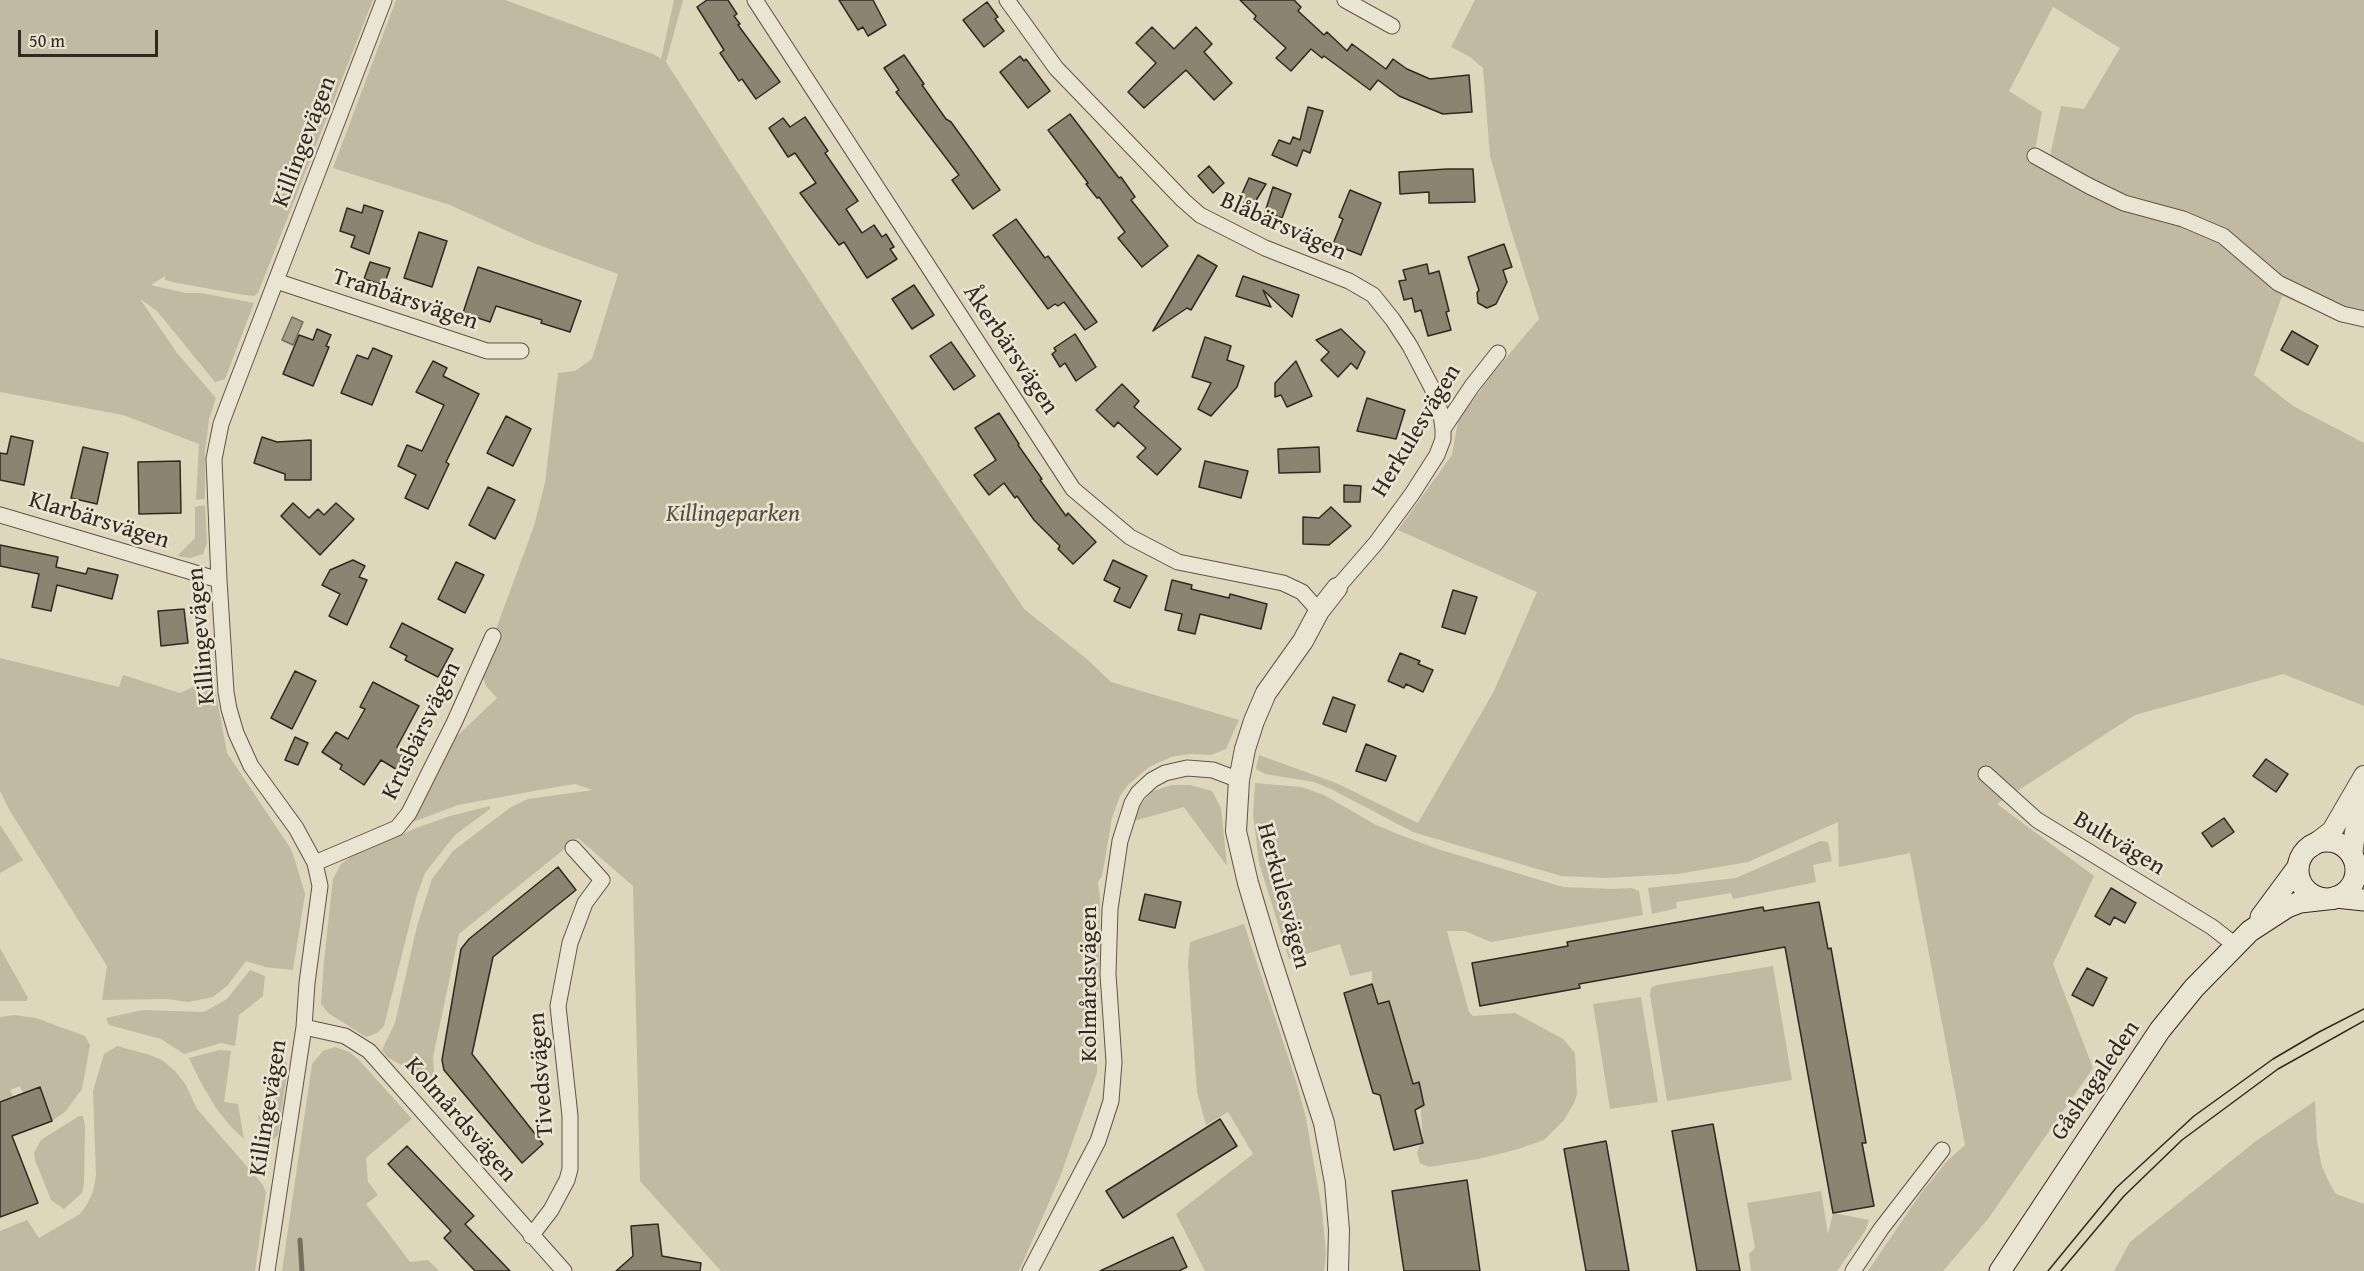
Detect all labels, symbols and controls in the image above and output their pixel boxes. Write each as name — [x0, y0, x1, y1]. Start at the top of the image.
scale bar — [21, 18, 160, 56]
text: 50 m — [29, 27, 65, 54]
street label: Killingevägen — [267, 73, 343, 211]
street label: Blåbärsvägen — [1216, 186, 1350, 268]
street label: Tranbärsvägen — [329, 263, 481, 337]
street label: Åkerbärsvägen — [956, 280, 1064, 420]
street label: Herkulesvägen — [1366, 359, 1468, 503]
street label: Klarbärsvägen — [25, 486, 173, 556]
park label: Killingeparken — [666, 501, 800, 529]
street label: Killingevägen — [182, 566, 222, 706]
street label: Krusbärsvägen — [376, 657, 468, 805]
street label: Bultvägen — [2068, 805, 2170, 883]
street label: Herkulesvägen — [1250, 820, 1316, 972]
street label: Kolmårdsvägen — [1076, 906, 1104, 1062]
street label: Tivedsvägen — [523, 1012, 561, 1138]
street label: Gåshagaleden — [2045, 1015, 2147, 1147]
street label: Killingevägen — [244, 1038, 294, 1178]
street label: Kolmårdsvägen — [398, 1052, 522, 1188]

